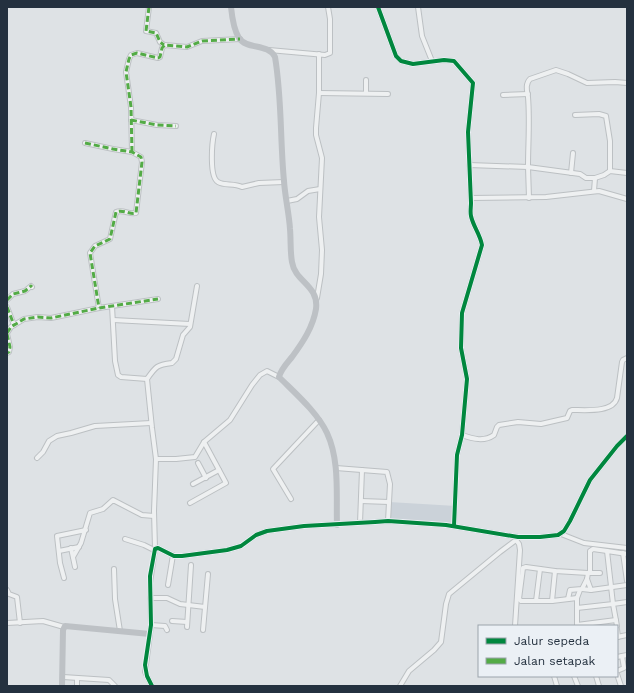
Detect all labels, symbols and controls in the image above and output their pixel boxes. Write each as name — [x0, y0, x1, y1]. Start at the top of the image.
legend — [478, 625, 618, 677]
text: Jalur sepeda — [514, 634, 589, 648]
text: Jalan setapak — [514, 654, 596, 668]

